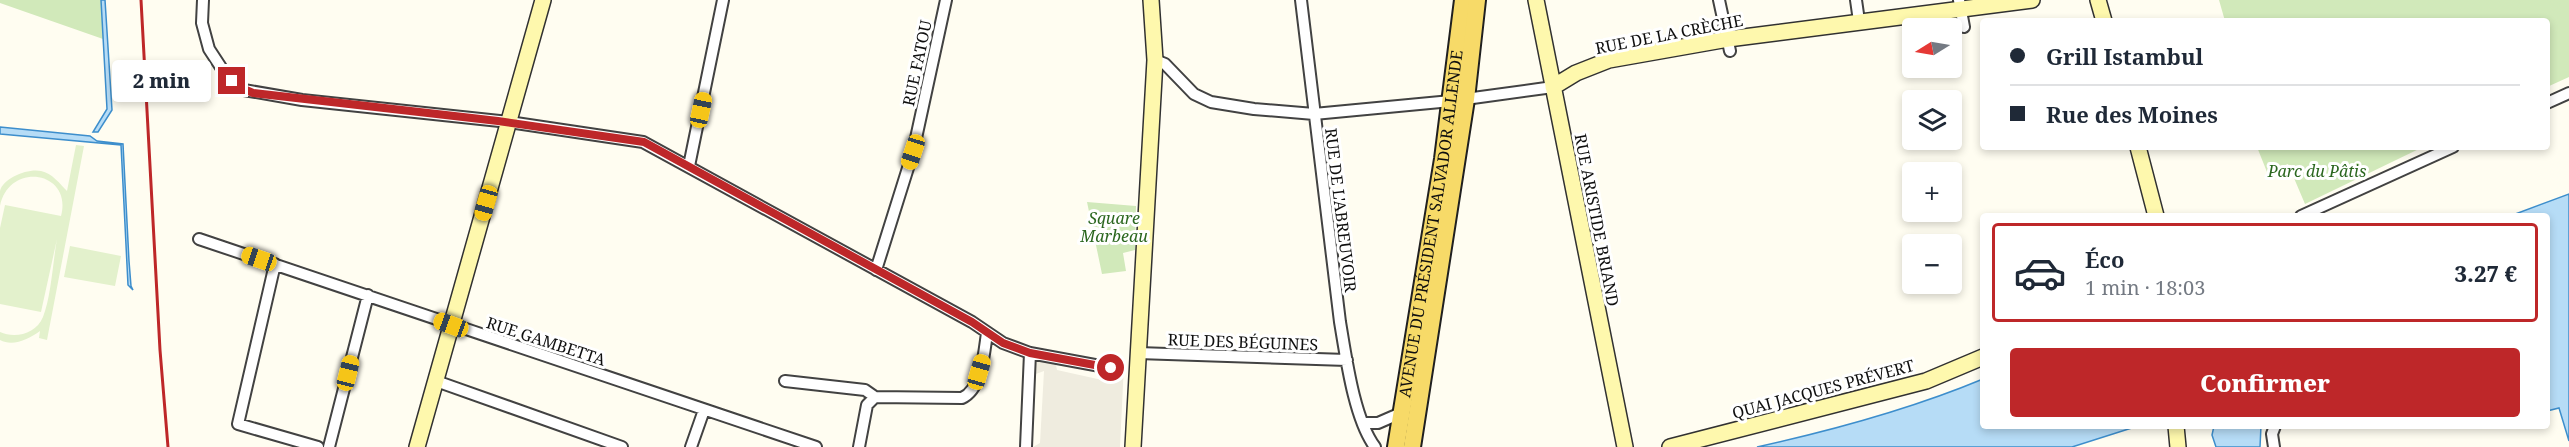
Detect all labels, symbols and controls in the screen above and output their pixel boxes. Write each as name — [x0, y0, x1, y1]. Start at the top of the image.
street label: RUE DE LA CRÈCHE — [1593, 9, 1745, 59]
street label: RUE FATOU — [897, 17, 937, 108]
north arrow — [1902, 18, 1962, 78]
map controls — [1902, 18, 1962, 294]
text: Grill Istambul — [2046, 41, 2203, 71]
street label: AVENUE DU PRÉSIDENT SALVADOR ALLENDE — [1393, 49, 1468, 399]
callout: 2 min — [112, 60, 211, 102]
text: 2 min — [133, 67, 190, 94]
route end — [218, 67, 245, 94]
button: layers — [1902, 90, 1962, 150]
car — [688, 91, 714, 129]
text: Rue des Moines — [2046, 99, 2218, 129]
street label: RUE DE L'ABREUVOIR — [1320, 127, 1362, 294]
car — [899, 132, 927, 172]
street label: RUE ARISTIDE BRIAND — [1569, 132, 1625, 308]
park label: Parc du Pâtis — [2267, 160, 2366, 182]
button: + — [1902, 162, 1962, 222]
car — [472, 183, 500, 223]
park label: Square Marbeau — [1079, 207, 1148, 247]
button: − — [1902, 234, 1962, 294]
text: Éco — [2085, 244, 2124, 274]
car — [239, 245, 279, 273]
icon: car — [2013, 246, 2067, 300]
text: 3.27 € — [2455, 258, 2517, 288]
text: 1 min · 18:03 — [2085, 274, 2205, 301]
car — [431, 310, 471, 340]
street label: RUE GAMBETTA — [484, 311, 609, 371]
street label: RUE DES BÉGUINES — [1167, 328, 1319, 356]
button: Confirmer — [2010, 348, 2520, 417]
car — [965, 352, 993, 392]
car — [335, 353, 361, 393]
route start — [1097, 354, 1124, 381]
street label: QUAI JACQUES PRÉVERT — [1730, 354, 1917, 424]

